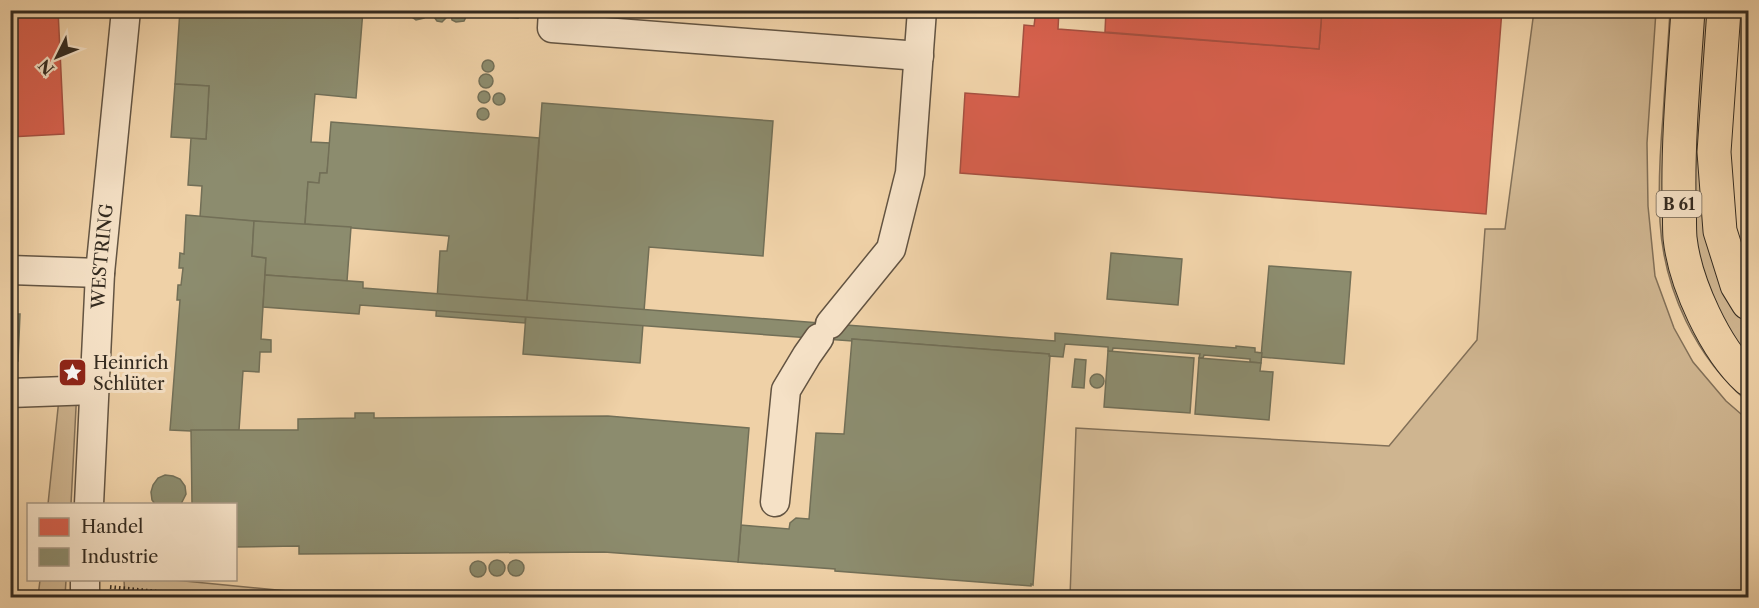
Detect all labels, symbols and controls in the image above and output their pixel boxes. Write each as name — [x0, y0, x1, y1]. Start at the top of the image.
north arrow — [27, 27, 87, 87]
text: N — [34, 55, 58, 79]
road number: B 61 — [1656, 191, 1702, 217]
street label: WESTRING — [87, 202, 118, 311]
place label: Heinrich Schlüter — [93, 352, 169, 395]
place icon: Heinrich Schlüter — [56, 357, 88, 389]
legend — [27, 503, 237, 581]
text: Handel — [81, 516, 143, 538]
text: Industrie — [81, 546, 158, 568]

